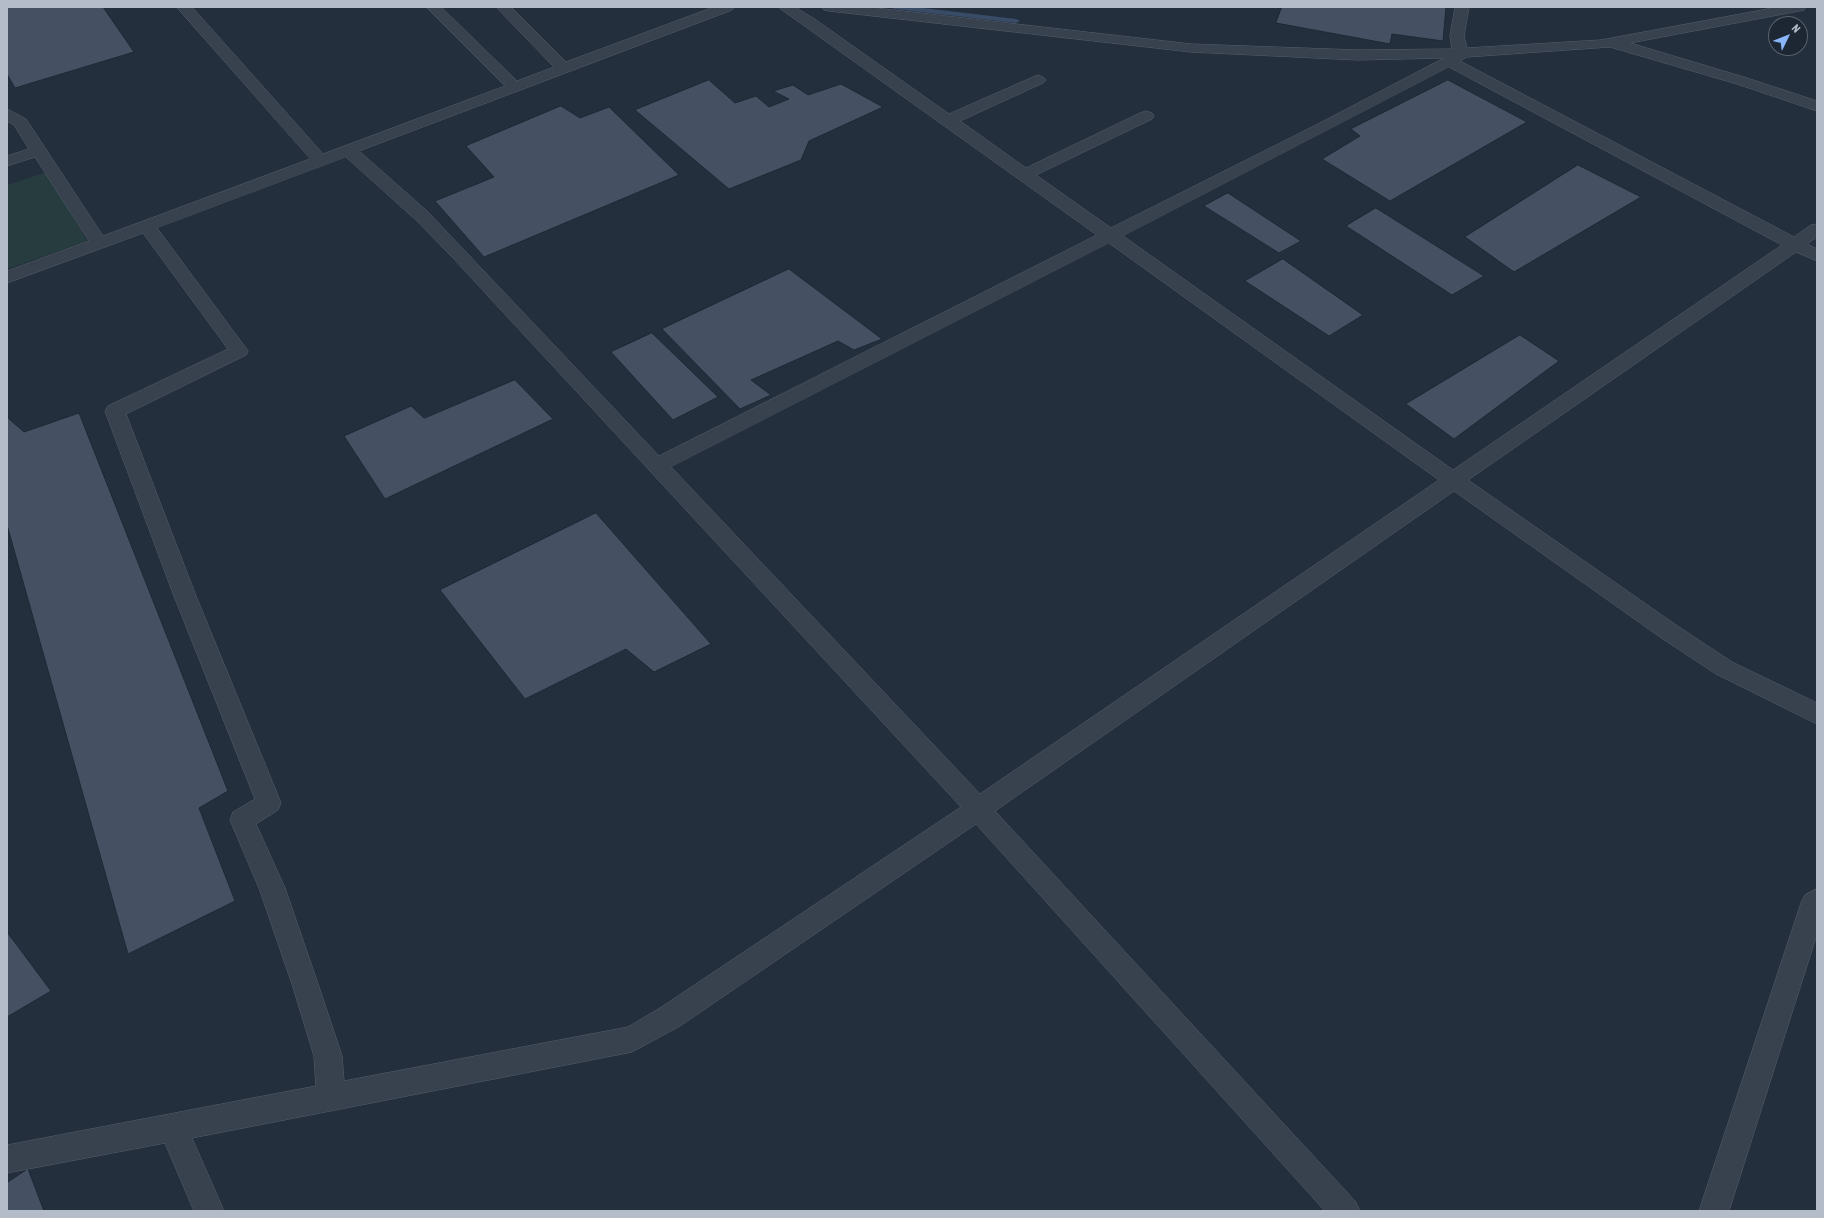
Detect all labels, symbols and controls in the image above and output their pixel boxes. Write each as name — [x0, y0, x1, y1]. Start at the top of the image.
north arrow — [1768, 16, 1808, 56]
text: N — [1789, 22, 1803, 35]

